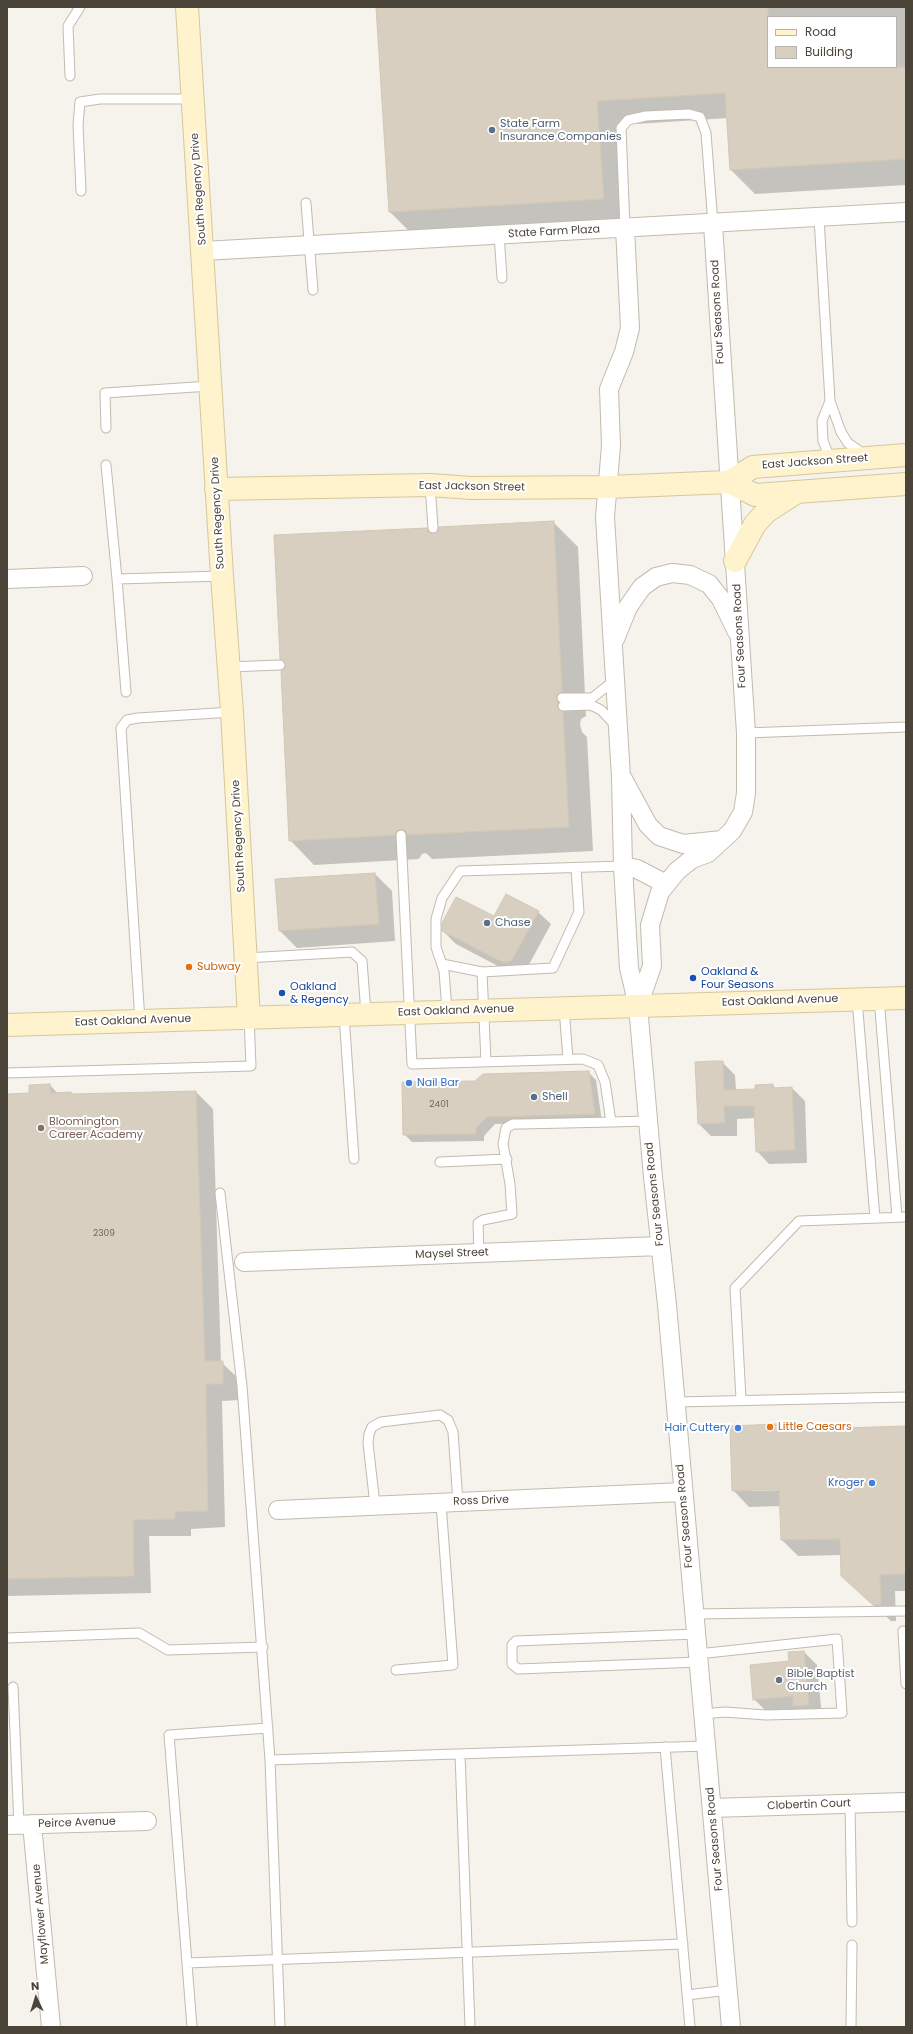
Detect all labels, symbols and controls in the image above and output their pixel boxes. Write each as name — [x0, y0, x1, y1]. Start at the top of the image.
legend — [767, 16, 897, 68]
text: Road — [805, 23, 836, 40]
text: Building — [805, 43, 853, 60]
place label: State Farm Insurance Companies — [500, 117, 622, 143]
marker: State Farm Insurance Companies — [487, 125, 497, 135]
street label: South Regency Drive — [188, 132, 210, 246]
street label: State Farm Plaza — [508, 223, 600, 241]
street label: Four Seasons Road — [709, 259, 727, 365]
street label: East Jackson Street — [762, 452, 868, 472]
street label: South Regency Drive — [208, 456, 228, 570]
street label: East Jackson Street — [419, 479, 525, 495]
street label: Four Seasons Road — [731, 583, 749, 689]
street label: South Regency Drive — [229, 779, 249, 893]
place label: Chase — [495, 916, 531, 930]
marker: Chase — [482, 918, 492, 928]
place label: Subway — [197, 960, 241, 974]
marker: Subway — [184, 962, 194, 972]
place label: Oakland & Four Seasons — [701, 965, 774, 991]
marker: Oakland & Four Seasons — [688, 973, 698, 983]
place label: Oakland & Regency — [290, 980, 349, 1006]
marker: Oakland & Regency — [277, 988, 287, 998]
street label: East Oakland Avenue — [722, 992, 838, 1010]
street label: East Oakland Avenue — [398, 1002, 514, 1020]
street label: East Oakland Avenue — [75, 1012, 191, 1030]
place label: Nail Bar — [417, 1076, 459, 1090]
marker: Nail Bar — [404, 1078, 414, 1088]
place label: Shell — [542, 1090, 568, 1104]
marker: Shell — [529, 1092, 539, 1102]
house number: 2401 — [429, 1100, 449, 1110]
place label: Bloomington Career Academy — [49, 1115, 143, 1141]
marker: Bloomington Career Academy — [36, 1123, 46, 1133]
street label: Four Seasons Road — [643, 1141, 667, 1247]
house number: 2309 — [93, 1229, 115, 1239]
street label: Maysel Street — [415, 1246, 489, 1262]
place label: Little Caesars — [778, 1420, 852, 1434]
place label: Hair Cuttery — [665, 1421, 730, 1435]
marker: Little Caesars — [765, 1422, 775, 1432]
marker: Hair Cuttery — [733, 1423, 743, 1433]
street label: Four Seasons Road — [674, 1463, 696, 1569]
place label: Kroger — [828, 1476, 864, 1490]
marker: Kroger — [867, 1478, 877, 1488]
street label: Ross Drive — [453, 1493, 509, 1509]
place label: Bible Baptist Church — [787, 1667, 854, 1693]
marker: Bible Baptist Church — [774, 1675, 784, 1685]
street label: Four Seasons Road — [704, 1786, 726, 1892]
street label: Clobertin Court — [767, 1797, 851, 1813]
street label: Peirce Avenue — [38, 1815, 116, 1831]
street label: Mayflower Avenue — [30, 1863, 52, 1965]
north arrow — [16, 1978, 56, 2018]
text: N — [30, 1978, 40, 1994]

